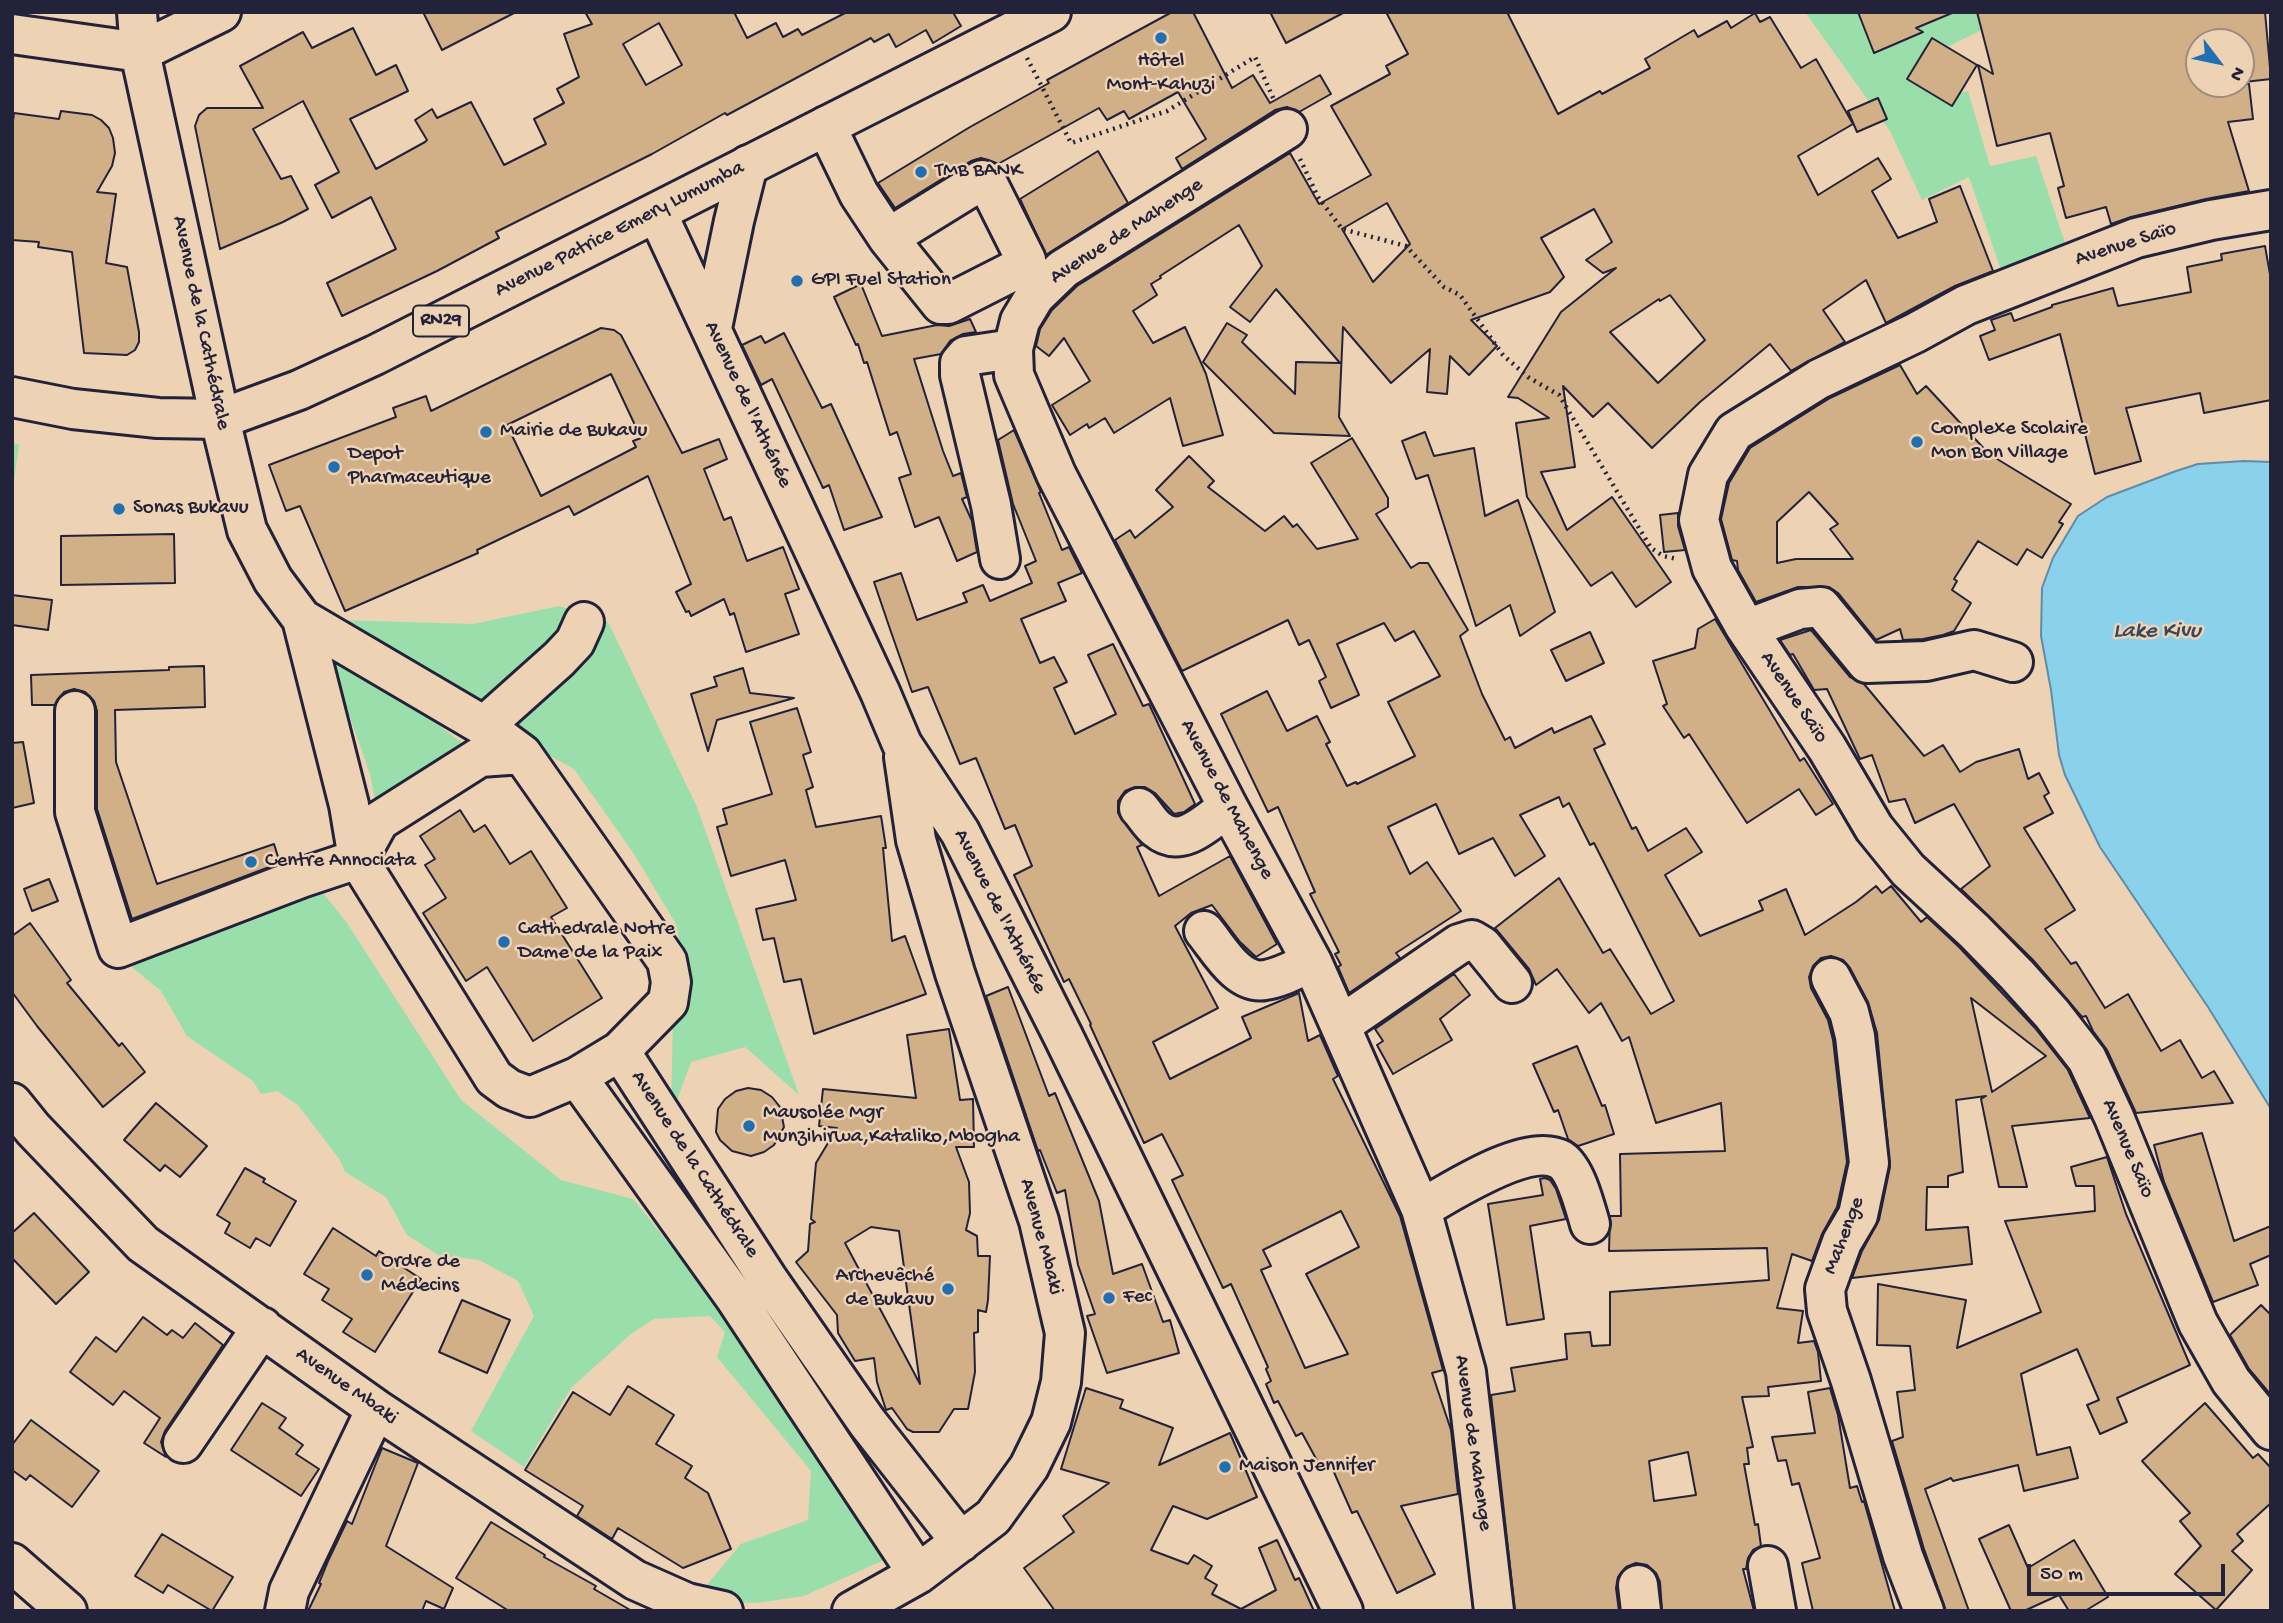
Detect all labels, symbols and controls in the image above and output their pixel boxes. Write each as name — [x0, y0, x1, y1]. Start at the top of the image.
north arrow — [2185, 28, 2255, 98]
marker: Hôtel Mont-Kahuzi — [1153, 30, 1169, 46]
place label: Hôtel Mont-Kahuzi — [1107, 49, 1215, 99]
text: N — [2223, 62, 2250, 85]
street label: Avenue Patrice Emery Lumumba — [491, 156, 749, 304]
place label: TMB BANK — [935, 159, 1022, 185]
marker: TMB BANK — [913, 164, 929, 180]
street label: Avenue de Mahenge — [1046, 173, 1208, 291]
street label: Avenue de la Cathédrale — [165, 214, 235, 432]
street label: Avenue Saïo — [2072, 217, 2180, 273]
place label: GPI Fuel Station — [811, 268, 951, 294]
marker: GPI Fuel Station — [789, 273, 805, 289]
road number: RN29 — [413, 306, 469, 336]
street label: Avenue de l'Athénée — [697, 318, 797, 492]
place label: Complexe Scolaire Mon Bon Village — [1931, 417, 2088, 467]
place label: Mairie de Bukavu — [500, 419, 647, 445]
marker: Mairie de Bukavu — [478, 424, 494, 440]
marker: Complexe Scolaire Mon Bon Village — [1909, 434, 1925, 450]
place label: Depot Pharmaceutique — [348, 442, 491, 492]
marker: Depot Pharmaceutique — [326, 459, 342, 475]
place label: Sonas Bukavu — [133, 496, 249, 522]
marker: Sonas Bukavu — [111, 501, 127, 517]
water label: Lake Kivu — [2113, 618, 2201, 646]
street label: Avenue Saïo — [1753, 647, 1833, 749]
street label: Avenue de Mahenge — [1173, 716, 1279, 884]
street label: Avenue de l'Athénée — [947, 826, 1051, 998]
place label: Centre Annociata — [265, 849, 416, 875]
marker: Centre Annociata — [243, 854, 259, 870]
place label: Cathedrale Notre Dame de la Paix — [518, 917, 675, 967]
marker: Cathedrale Notre Dame de la Paix — [496, 934, 512, 950]
street label: Avenue de la Cathédrale — [624, 1067, 764, 1263]
street label: Avenue Saïo — [2095, 1096, 2159, 1202]
place label: Mausolée Mgr Munzihirwa,Kataliko,Mbogha — [763, 1101, 1020, 1151]
marker: Mausolée Mgr Munzihirwa,Kataliko,Mbogha — [741, 1118, 757, 1134]
street label: Avenue Mbaki — [1012, 1176, 1068, 1298]
street label: Mahenge — [1819, 1194, 1871, 1278]
place label: Ordre de Médecins — [381, 1250, 460, 1300]
place label: Archevêché de Bukavu — [836, 1264, 934, 1314]
marker: Ordre de Médecins — [359, 1267, 375, 1283]
marker: Archevêché de Bukavu — [940, 1281, 956, 1297]
place label: Fec — [1123, 1285, 1152, 1311]
marker: Fec — [1101, 1290, 1117, 1306]
street label: Avenue Mbaki — [290, 1342, 402, 1432]
street label: Avenue de Mahenge — [1447, 1353, 1497, 1533]
place label: Maison Jennifer — [1239, 1454, 1375, 1480]
marker: Maison Jennifer — [1217, 1459, 1233, 1475]
scale bar — [2031, 1550, 2229, 1594]
text: 50 m — [2040, 1563, 2083, 1588]

